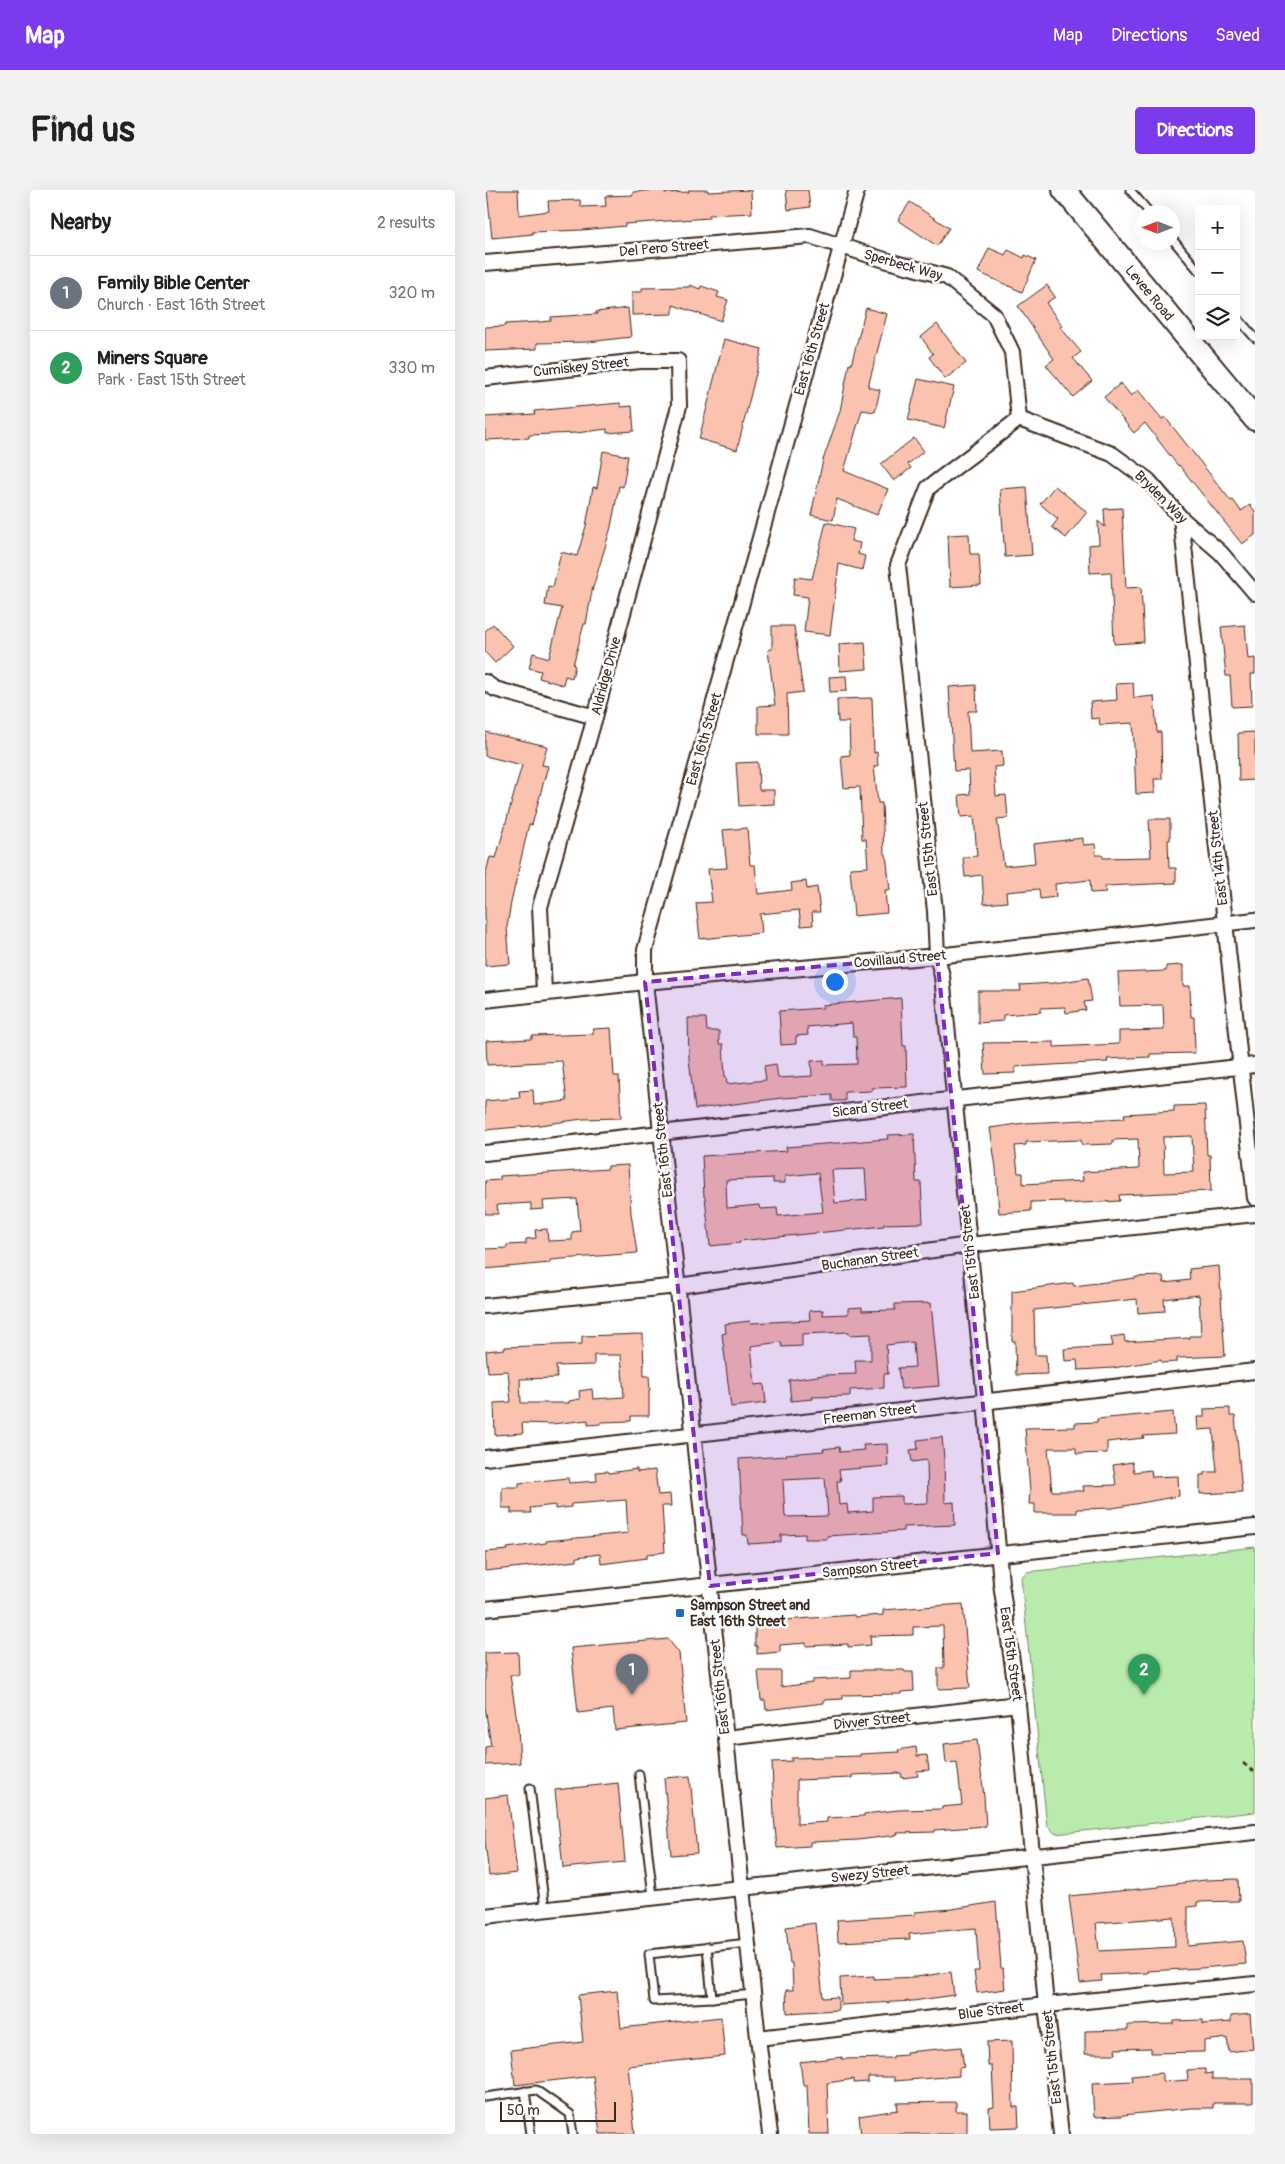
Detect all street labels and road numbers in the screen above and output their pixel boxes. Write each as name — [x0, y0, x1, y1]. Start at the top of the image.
street label: Del Pero Street — [618, 236, 710, 260]
street label: Sperbeck Way — [862, 246, 944, 284]
street label: Levee Road — [1122, 262, 1178, 324]
street label: East 16th Street — [791, 300, 833, 397]
street label: Cumiskey Street — [532, 353, 630, 380]
street label: Bryden Way — [1131, 467, 1191, 527]
street label: Aldridge Drive — [587, 635, 625, 717]
street label: East 16th Street — [683, 690, 725, 787]
street label: East 15th Street — [915, 801, 941, 897]
street label: East 14th Street — [1205, 809, 1231, 906]
street label: Covillaud Street — [853, 946, 947, 972]
street label: Sicard Street — [831, 1095, 910, 1121]
street label: East 16th Street — [650, 1101, 676, 1198]
street label: East 15th Street — [957, 1204, 983, 1300]
street label: Buchanan Street — [820, 1244, 920, 1274]
street label: Freeman Street — [822, 1400, 918, 1428]
street label: Sampson Street — [821, 1554, 919, 1581]
street label: East 15th Street — [996, 1606, 1026, 1703]
street label: East 16th Street — [707, 1638, 733, 1735]
street label: Divver Street — [833, 1708, 912, 1733]
street label: Swezy Street — [830, 1861, 910, 1887]
street label: Blue Street — [957, 1998, 1025, 2023]
street label: East 15th Street — [1039, 2009, 1065, 2105]

